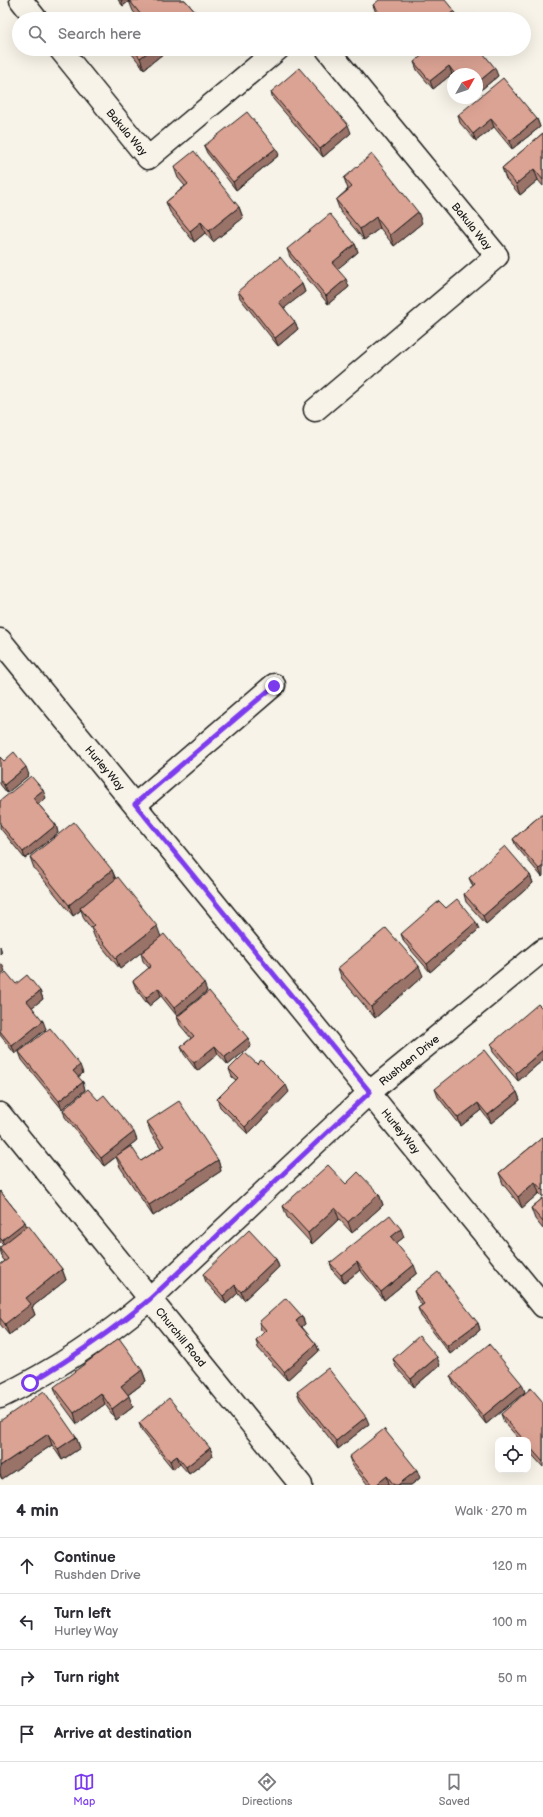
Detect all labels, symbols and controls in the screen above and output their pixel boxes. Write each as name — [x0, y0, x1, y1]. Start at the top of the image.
search box — [12, 12, 531, 56]
icon: search — [26, 23, 48, 45]
text: Search here — [58, 25, 141, 44]
north arrow — [447, 68, 483, 104]
street label: Bakula Way — [103, 106, 150, 158]
street label: Bakula Way — [449, 200, 495, 253]
route end — [265, 677, 283, 695]
street label: Hurley Way — [82, 743, 127, 793]
street label: Rushden Drive — [377, 1032, 442, 1089]
street label: Hurley Way — [378, 1106, 423, 1157]
street label: Churchill Road — [153, 1305, 209, 1370]
route start — [21, 1374, 39, 1392]
map controls — [495, 1437, 531, 1473]
button: locate — [495, 1437, 531, 1473]
text: 4 min — [16, 1501, 59, 1521]
text: Walk · 270 m — [455, 1503, 527, 1519]
text: Continue — [54, 1548, 116, 1567]
icon: ahead — [16, 1555, 38, 1577]
text: 120 m — [492, 1558, 527, 1574]
text: Rushden Drive — [54, 1567, 141, 1583]
text: Turn left — [54, 1604, 111, 1623]
icon: left — [16, 1611, 38, 1633]
text: 100 m — [492, 1614, 527, 1630]
text: Hurley Way — [54, 1623, 118, 1639]
icon: right — [16, 1667, 38, 1689]
text: Turn right — [54, 1668, 119, 1687]
text: 50 m — [498, 1670, 527, 1686]
icon: arrive — [16, 1723, 38, 1745]
text: Arrive at destination — [54, 1724, 192, 1743]
tab: Map — [73, 1771, 95, 1808]
tab: Directions — [242, 1771, 292, 1808]
tab: Saved — [439, 1771, 470, 1808]

